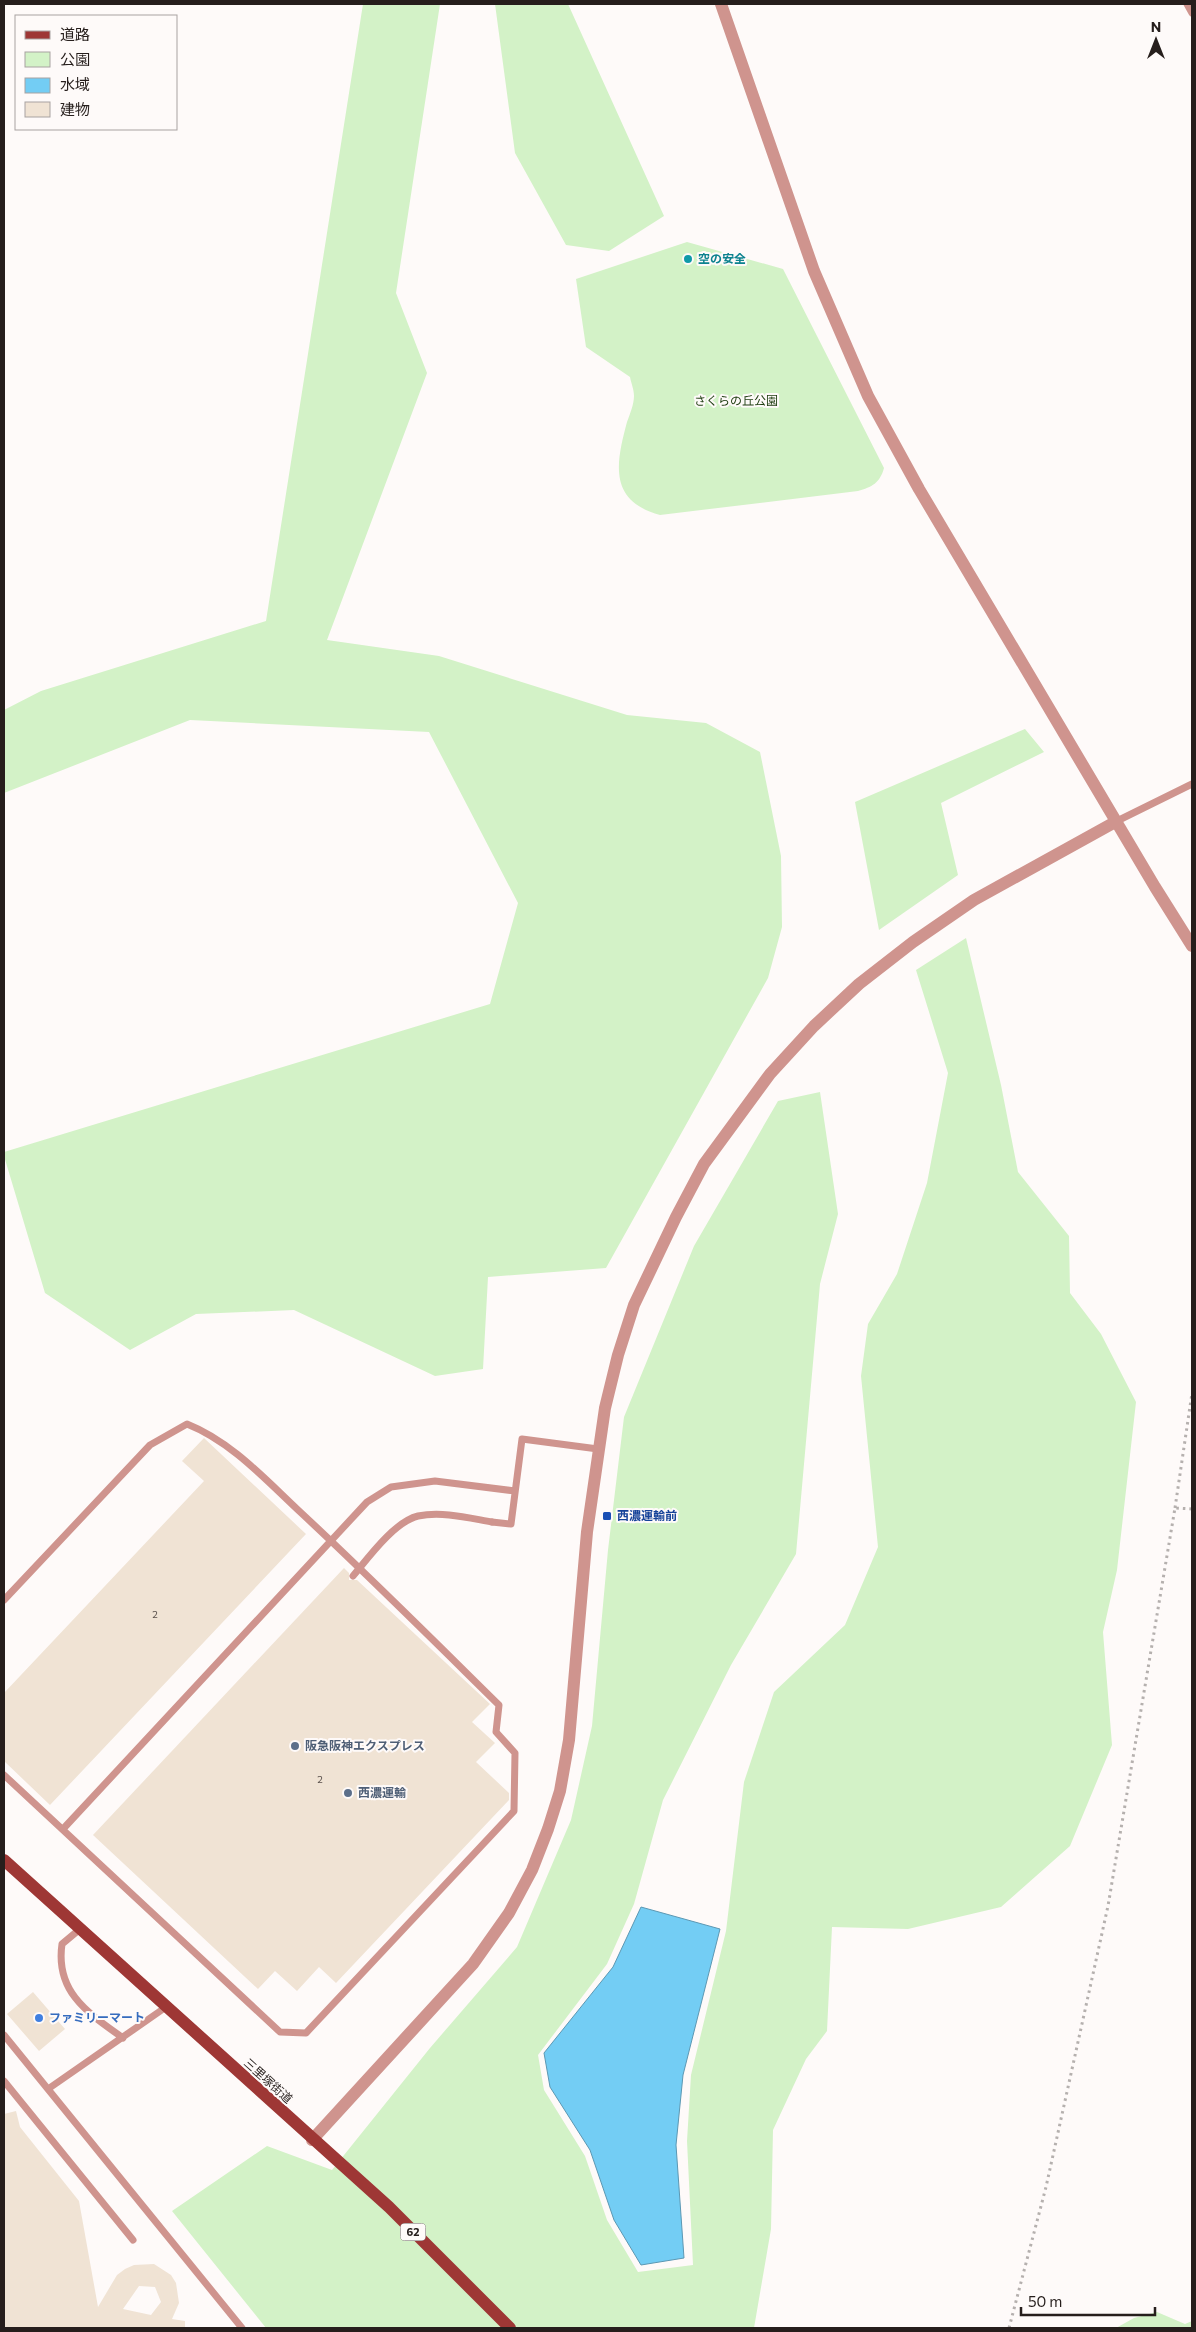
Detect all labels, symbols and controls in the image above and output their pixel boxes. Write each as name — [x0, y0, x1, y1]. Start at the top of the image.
legend — [15, 15, 178, 130]
north arrow — [1131, 15, 1181, 65]
text: N — [1151, 18, 1161, 35]
text: 道路 — [60, 25, 90, 43]
text: 公園 — [60, 50, 90, 68]
text: 水域 — [60, 75, 90, 93]
text: 建物 — [60, 100, 90, 118]
place label: 空の安全 — [698, 251, 746, 265]
marker: 空の安全 — [682, 253, 694, 265]
park label: さくらの丘公園 — [694, 393, 778, 407]
place label: 西濃運輸前 — [617, 1508, 677, 1522]
marker: 西濃運輸前 — [601, 1510, 613, 1522]
house number: 2 — [152, 1608, 158, 1620]
place label: 阪急阪神エクスプレス — [305, 1738, 425, 1752]
marker: 阪急阪神エクスプレス — [289, 1740, 301, 1752]
house number: 2 — [317, 1773, 323, 1785]
place label: 西濃運輸 — [358, 1785, 406, 1799]
marker: 西濃運輸 — [342, 1787, 354, 1799]
place label: ファミリーマート — [49, 2010, 145, 2024]
marker: ファミリーマート — [33, 2012, 45, 2024]
street label: 三里塚街道 — [242, 2055, 296, 2106]
road number: 62 — [400, 2224, 426, 2240]
scale bar — [1021, 2284, 1155, 2316]
text: 50 m — [1028, 2292, 1062, 2310]

